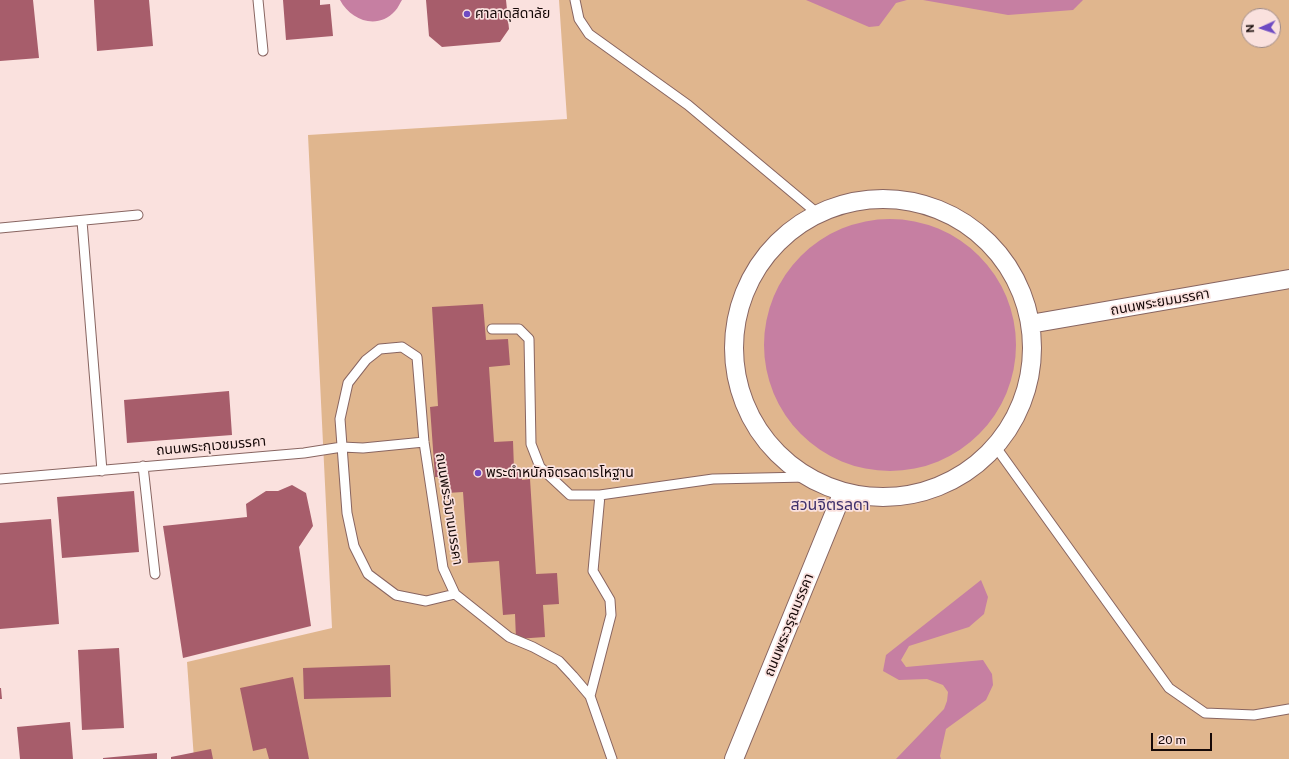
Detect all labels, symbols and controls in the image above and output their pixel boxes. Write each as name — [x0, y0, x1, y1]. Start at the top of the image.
place label: ศาลาดุสิดาลัย — [475, 6, 550, 22]
north arrow — [1241, 8, 1281, 48]
marker: ศาลาดุสิดาลัย — [462, 9, 472, 19]
text: N — [1244, 24, 1256, 33]
street label: ถนนพระยมมรรคา — [1109, 285, 1211, 319]
street label: ถนนพระกุเวชมรรคา — [155, 433, 267, 459]
street label: ถนนพระวิมานมรรคา — [432, 452, 466, 566]
place label: พระตำหนักจิตรลดารโหฐาน — [486, 465, 634, 481]
marker: พระตำหนักจิตรลดารโหฐาน — [473, 468, 483, 478]
district label: สวนจิตรลดา — [791, 495, 869, 515]
street label: ถนนพระวรุณมรรคา — [761, 571, 817, 679]
scale bar — [1153, 725, 1214, 751]
text: 20 m — [1158, 733, 1186, 747]

